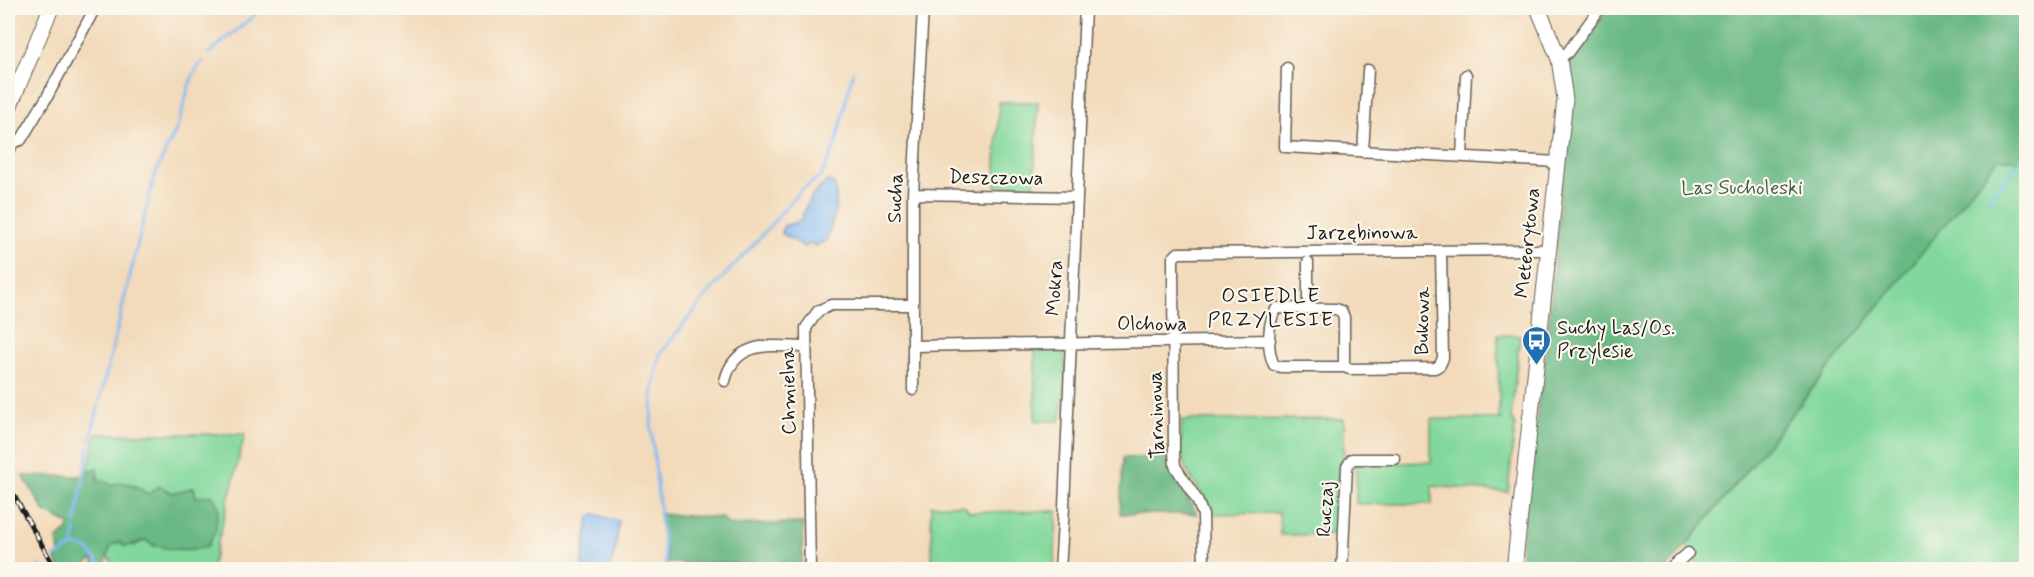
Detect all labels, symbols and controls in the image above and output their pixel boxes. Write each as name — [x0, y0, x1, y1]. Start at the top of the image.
street label: Deszczowa — [948, 164, 1044, 192]
street label: Sucha — [882, 173, 910, 223]
park label: Las Sucholeski — [1681, 175, 1803, 202]
street label: Meteorytowa — [1509, 186, 1547, 300]
street label: Jarzębinowa — [1306, 220, 1419, 247]
street label: Mokra — [1040, 259, 1070, 317]
district label: OSIEDLE PRZYLESIE — [1207, 282, 1335, 334]
street label: Bukowa — [1409, 286, 1437, 355]
street label: Olchowa — [1117, 311, 1187, 338]
place label: Suchy Las/Os. Przylesie — [1557, 315, 1675, 365]
bus stop icon: Suchy Las/Os. Przylesie — [1520, 324, 1552, 366]
street label: Chmielna — [775, 346, 803, 435]
street label: Tarninowa — [1142, 370, 1172, 460]
street label: Ruczaj — [1311, 480, 1341, 538]

